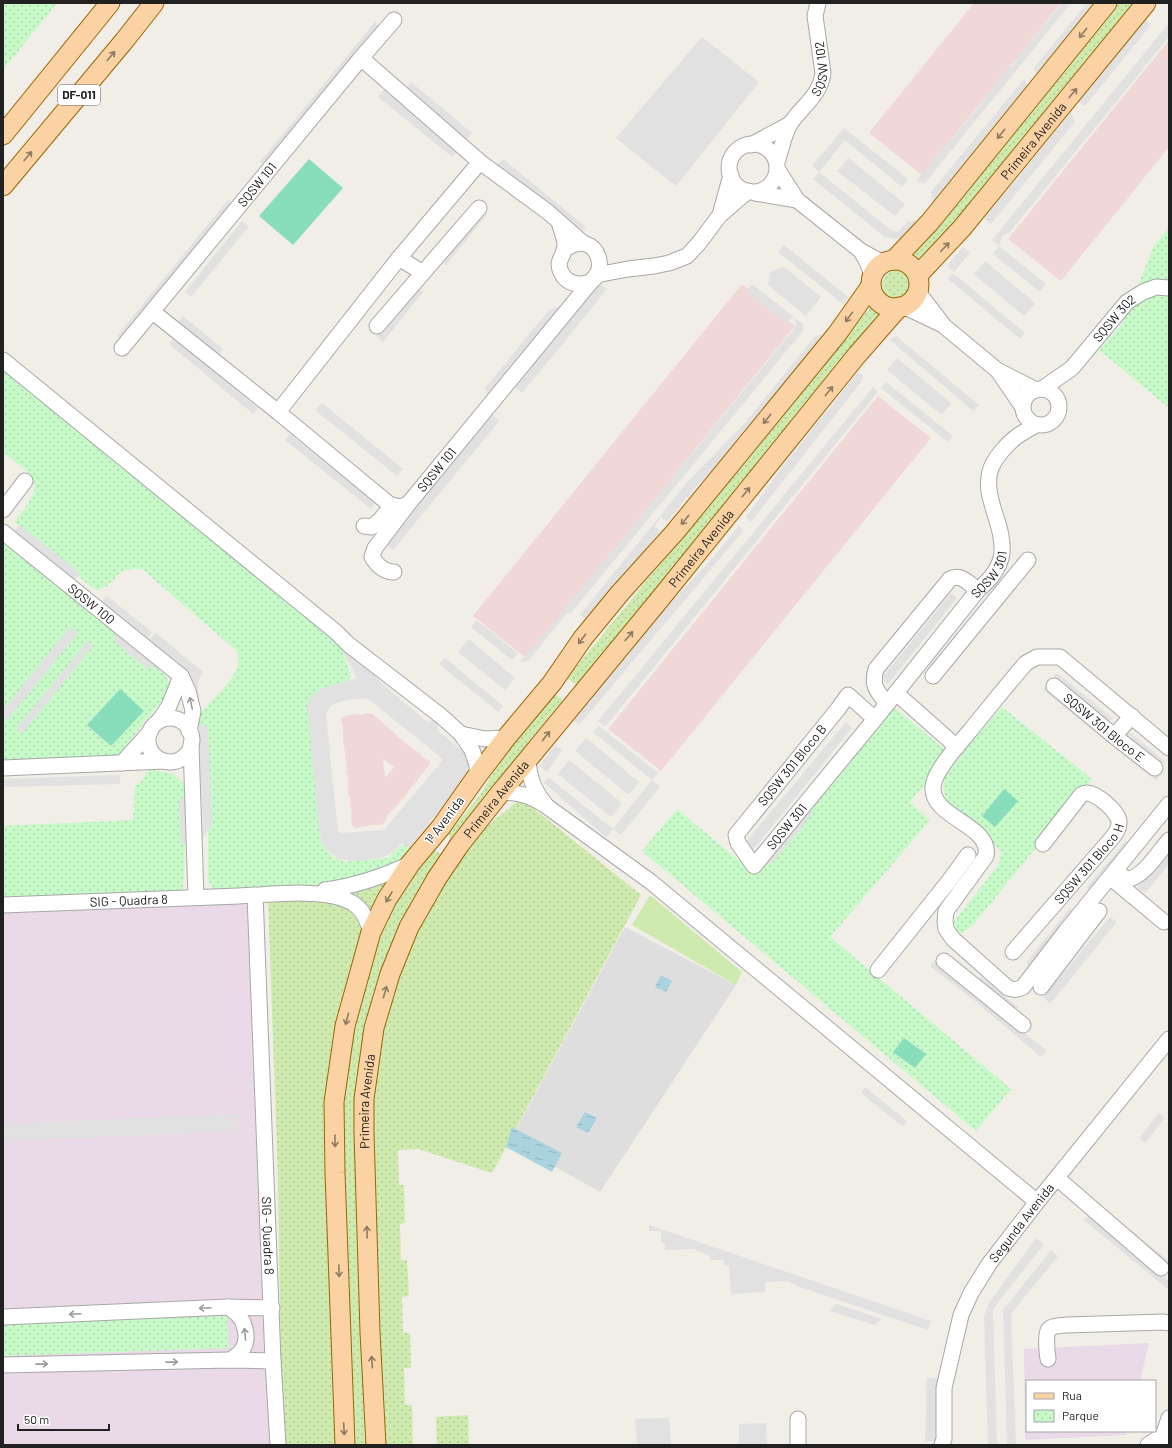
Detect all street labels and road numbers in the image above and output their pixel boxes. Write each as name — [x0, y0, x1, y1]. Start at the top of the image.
street label: SQSW 102 — [808, 40, 831, 99]
road number: DF-011 — [58, 85, 100, 105]
street label: Primeira Avenida — [997, 99, 1070, 183]
street label: SQSW 101 — [234, 159, 280, 210]
street label: SQSW 302 — [1089, 291, 1138, 345]
street label: SQSW 101 — [414, 444, 459, 495]
street label: Primeira Avenida — [665, 506, 737, 590]
street label: SQSW 301 — [967, 550, 1010, 601]
street label: SQSW 100 — [65, 580, 118, 627]
street label: SQSW 301 Bloco E — [1060, 689, 1148, 765]
street label: SQSW 301 Bloco B — [754, 721, 830, 809]
street label: Primeira Avenida — [460, 757, 532, 841]
street label: 1ª Avenida — [421, 793, 467, 847]
street label: SQSW 301 — [763, 800, 810, 853]
street label: SQSW 301 Bloco H — [1051, 821, 1127, 907]
street label: SIG - Quadra 8 — [90, 891, 168, 910]
street label: Primeira Avenida — [356, 1053, 378, 1149]
street label: Segunda Avenida — [985, 1180, 1057, 1266]
street label: SIG - Quadra 8 — [259, 1196, 278, 1275]

